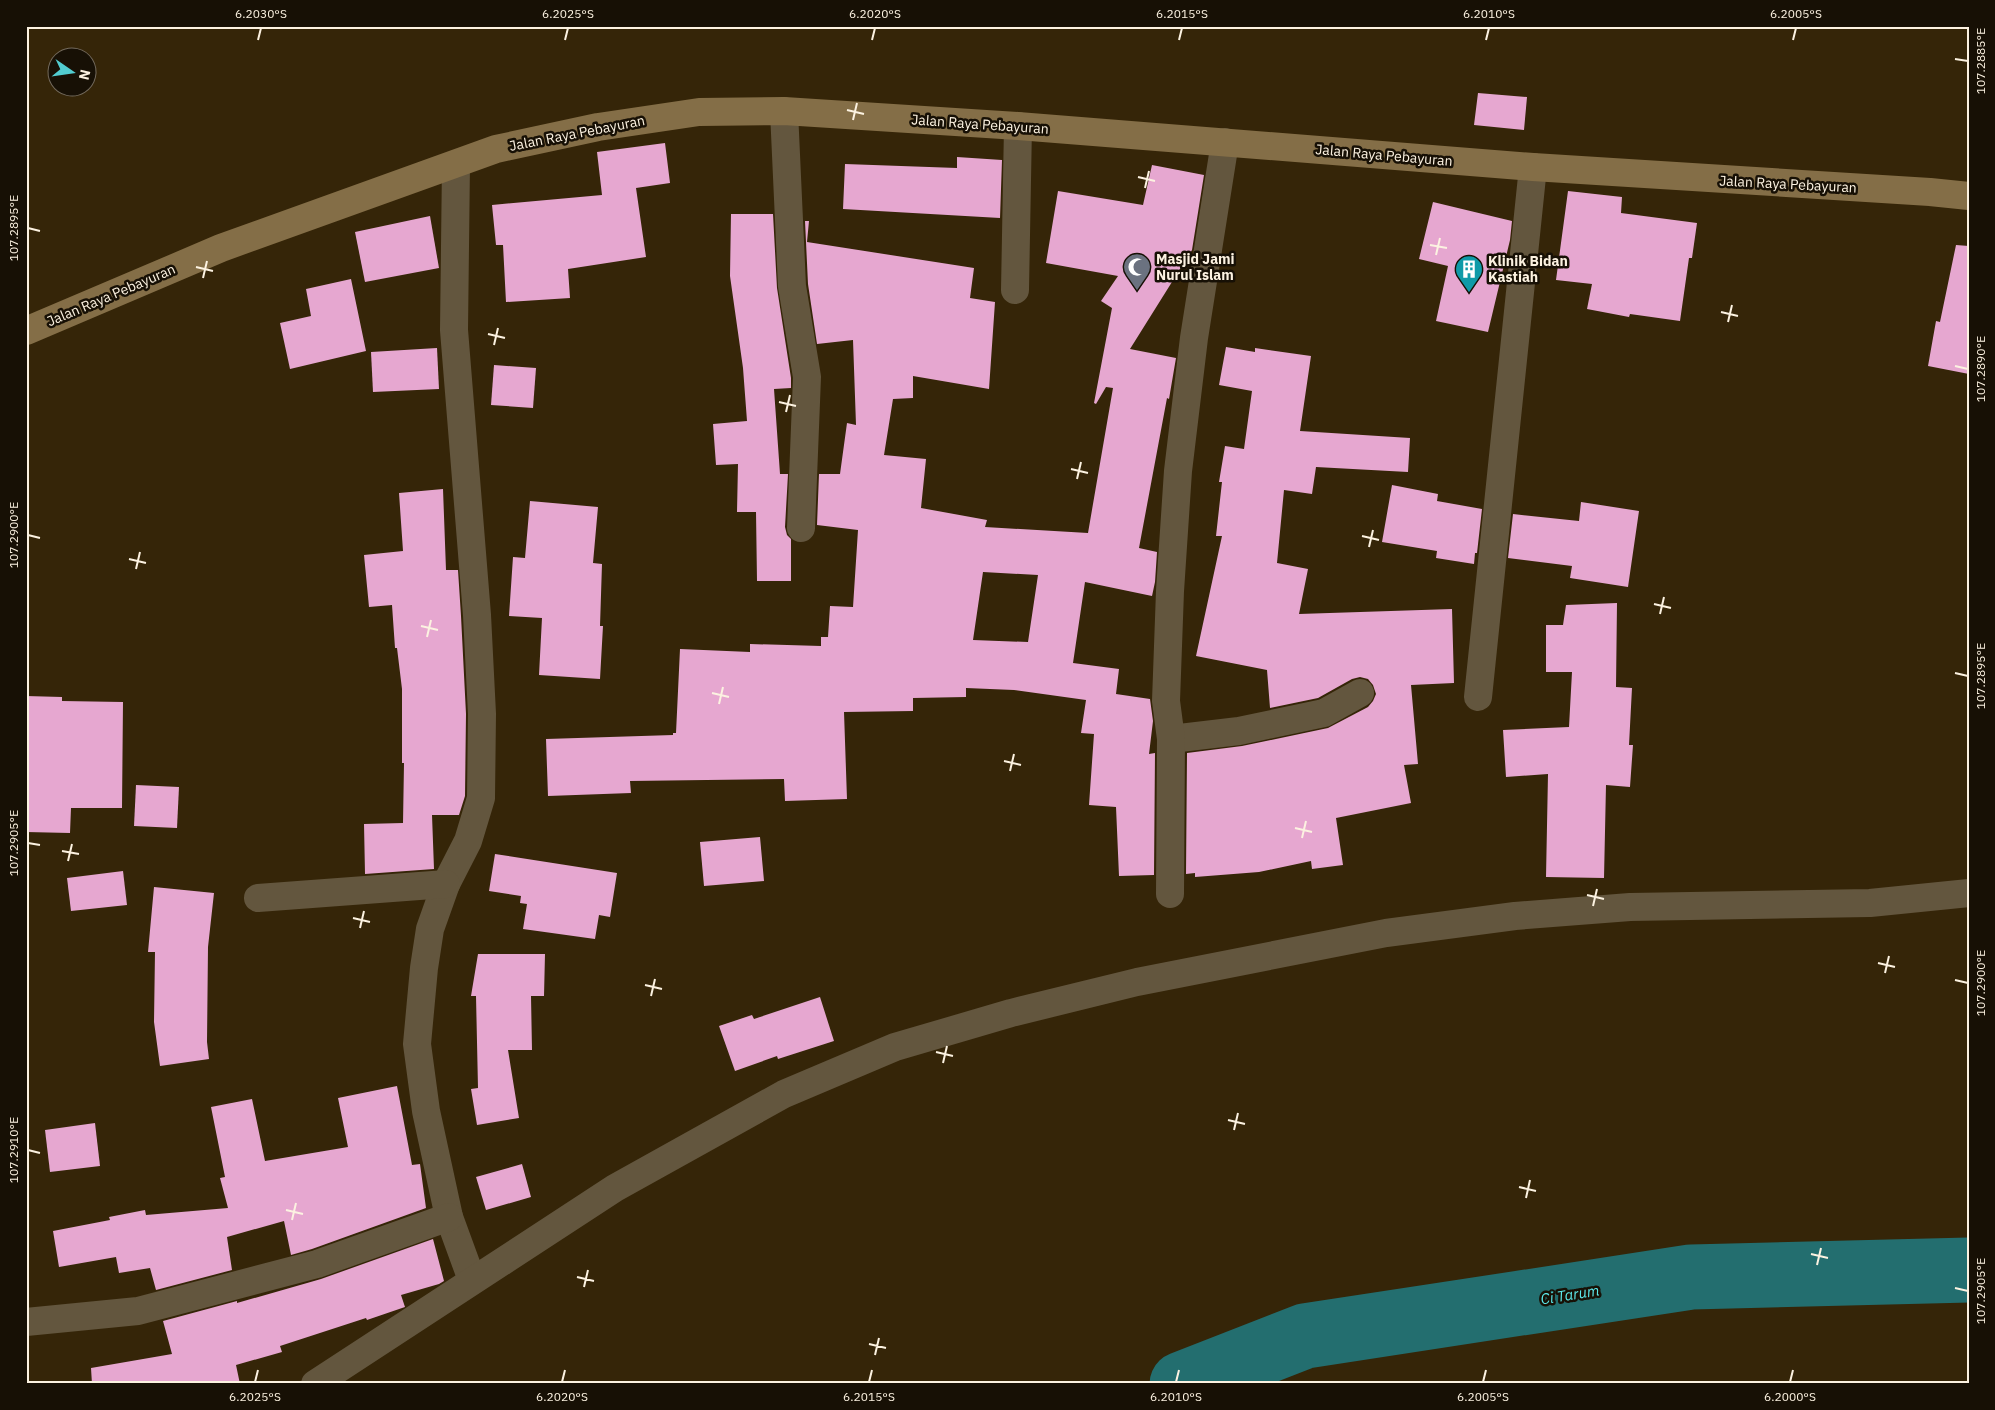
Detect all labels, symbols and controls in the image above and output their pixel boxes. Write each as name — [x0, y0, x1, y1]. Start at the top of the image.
text: 6.2030°S — [235, 6, 287, 21]
text: 6.2025°S — [542, 6, 594, 21]
text: 6.2020°S — [849, 6, 901, 21]
text: 6.2015°S — [1156, 6, 1208, 21]
text: 6.2010°S — [1463, 6, 1515, 21]
text: 6.2005°S — [1770, 6, 1822, 21]
text: 107.2885°E — [1973, 28, 1988, 94]
north arrow — [48, 48, 98, 98]
text: N — [75, 68, 95, 82]
street label: Jalan Raya Pebayuran — [911, 110, 1049, 138]
street label: Jalan Raya Pebayuran — [508, 111, 646, 155]
street label: Jalan Raya Pebayuran — [1315, 140, 1453, 170]
street label: Jalan Raya Pebayuran — [1719, 171, 1857, 197]
text: 107.2895°E — [6, 195, 21, 261]
place label: Masjid Jami Nurul Islam — [1156, 250, 1235, 284]
mosque icon: Masjid Jami Nurul Islam — [1122, 252, 1152, 291]
place label: Klinik Bidan Kastiah — [1488, 252, 1568, 286]
building icon: Klinik Bidan Kastiah — [1454, 254, 1484, 293]
street label: Jalan Raya Pebayuran — [44, 260, 178, 330]
text: 107.2890°E — [1973, 336, 1988, 402]
text: 107.2900°E — [6, 502, 21, 568]
text: 107.2895°E — [1973, 643, 1988, 709]
text: 107.2905°E — [6, 810, 21, 876]
text: 107.2900°E — [1973, 950, 1988, 1016]
text: 107.2910°E — [6, 1117, 21, 1183]
text: 107.2905°E — [1973, 1258, 1988, 1324]
water label: Ci Tarum — [1539, 1280, 1601, 1309]
text: 6.2025°S — [229, 1389, 281, 1404]
text: 6.2020°S — [536, 1389, 588, 1404]
text: 6.2015°S — [843, 1389, 895, 1404]
text: 6.2010°S — [1150, 1389, 1202, 1404]
text: 6.2005°S — [1457, 1389, 1509, 1404]
text: 6.2000°S — [1764, 1389, 1816, 1404]

